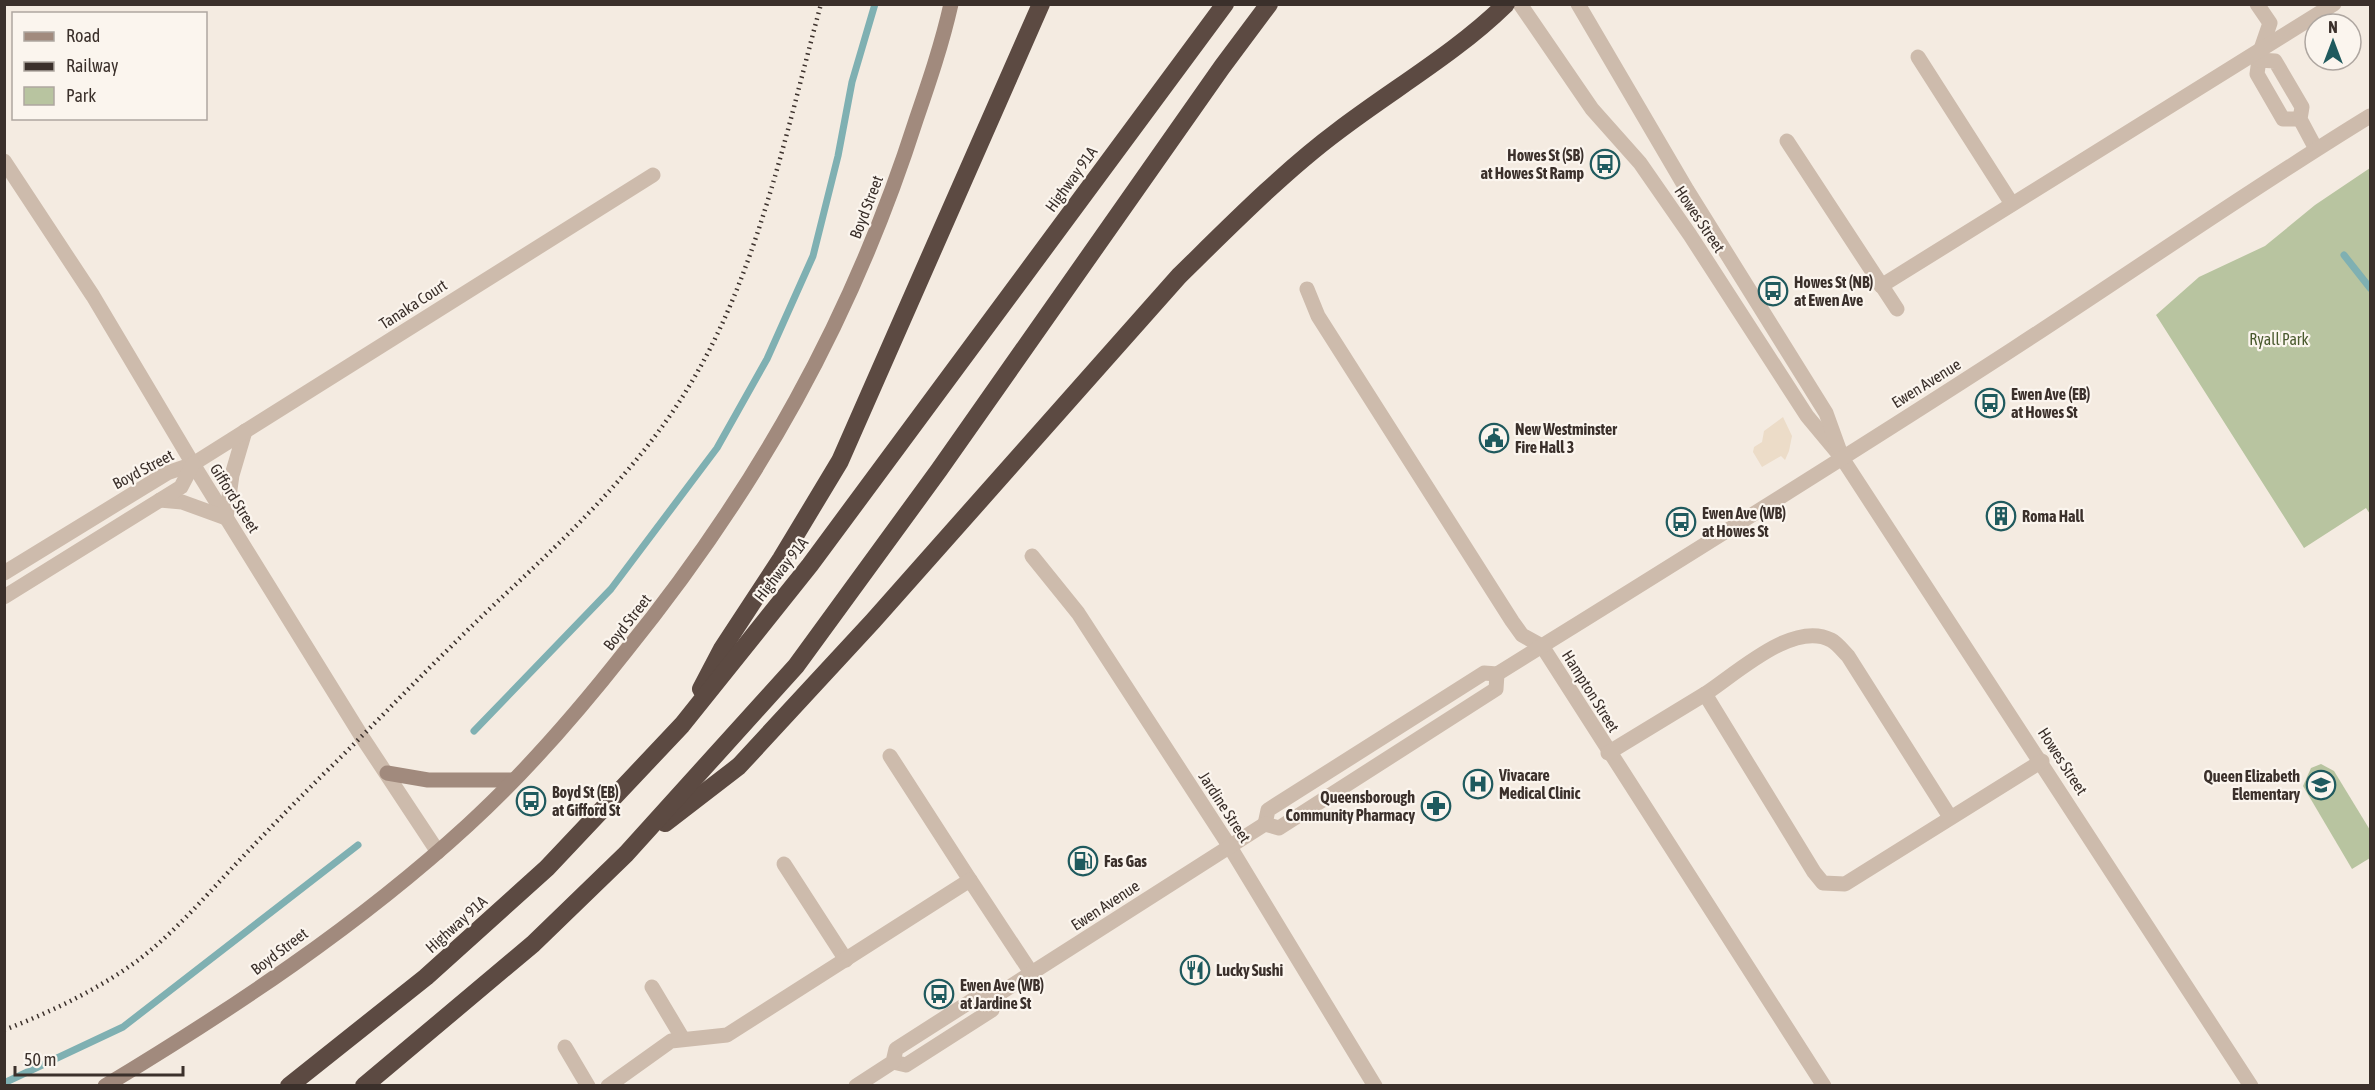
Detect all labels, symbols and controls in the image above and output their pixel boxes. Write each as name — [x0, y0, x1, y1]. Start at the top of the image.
legend — [12, 12, 207, 120]
north arrow — [2303, 12, 2363, 72]
text: N — [2328, 18, 2338, 36]
text: Road — [66, 25, 100, 46]
text: Railway — [66, 55, 118, 76]
text: Park — [66, 85, 96, 106]
street label: Highway 91A — [1041, 143, 1102, 216]
place label: Howes St (SB) at Howes St Ramp — [1481, 146, 1584, 182]
bus stop icon: Howes St (SB) at Howes St Ramp — [1589, 148, 1621, 180]
street label: Boyd Street — [846, 172, 887, 242]
street label: Howes Street — [1671, 182, 1729, 256]
place label: Howes St (NB) at Ewen Ave — [1794, 273, 1874, 309]
street label: Tanaka Court — [376, 275, 450, 332]
bus stop icon: Howes St (NB) at Ewen Ave — [1757, 275, 1789, 307]
park label: Ryall Park — [2249, 330, 2309, 349]
street label: Ewen Avenue — [1888, 355, 1964, 411]
place label: Ewen Ave (EB) at Howes St — [2011, 385, 2090, 421]
bus stop icon: Ewen Ave (EB) at Howes St — [1974, 387, 2006, 419]
place label: New Westminster Fire Hall 3 — [1515, 420, 1617, 456]
public building icon: New Westminster Fire Hall 3 — [1478, 422, 1510, 454]
street label: Boyd Street — [110, 445, 177, 493]
street label: Gifford Street — [207, 460, 263, 536]
building icon: Roma Hall — [1985, 500, 2017, 532]
place label: Ewen Ave (WB) at Howes St — [1702, 504, 1786, 540]
bus stop icon: Ewen Ave (WB) at Howes St — [1665, 506, 1697, 538]
place label: Roma Hall — [2022, 507, 2085, 525]
street label: Highway 91A — [750, 533, 812, 605]
street label: Boyd Street — [600, 590, 656, 654]
street label: Hampton Street — [1558, 647, 1623, 736]
street label: Howes Street — [2035, 724, 2092, 798]
place label: Vivacare Medical Clinic — [1498, 766, 1581, 802]
place label: Queen Elizabeth Elementary — [2203, 767, 2300, 803]
street label: Jardine Street — [1195, 768, 1255, 846]
hospital icon: Vivacare Medical Clinic — [1462, 768, 1494, 800]
school or university icon: Queen Elizabeth Elementary — [2305, 769, 2337, 801]
place label: Boyd St (EB) at Gifford St — [552, 783, 621, 819]
bus stop icon: Boyd St (EB) at Gifford St — [515, 785, 547, 817]
place label: Queensborough Community Pharmacy — [1285, 788, 1415, 824]
pharmacy icon: Queensborough Community Pharmacy — [1420, 790, 1452, 822]
fuel station icon: Fas Gas — [1067, 845, 1099, 877]
place label: Fas Gas — [1104, 852, 1147, 870]
street label: Ewen Avenue — [1068, 876, 1142, 934]
street label: Highway 91A — [422, 892, 491, 957]
street label: Boyd Street — [247, 924, 312, 979]
restaurant icon: Lucky Sushi — [1179, 954, 1211, 986]
place label: Lucky Sushi — [1216, 961, 1284, 979]
place label: Ewen Ave (WB) at Jardine St — [960, 976, 1044, 1012]
bus stop icon: Ewen Ave (WB) at Jardine St — [923, 978, 955, 1010]
scale bar — [15, 1039, 183, 1077]
text: 50 m — [24, 1049, 56, 1070]

